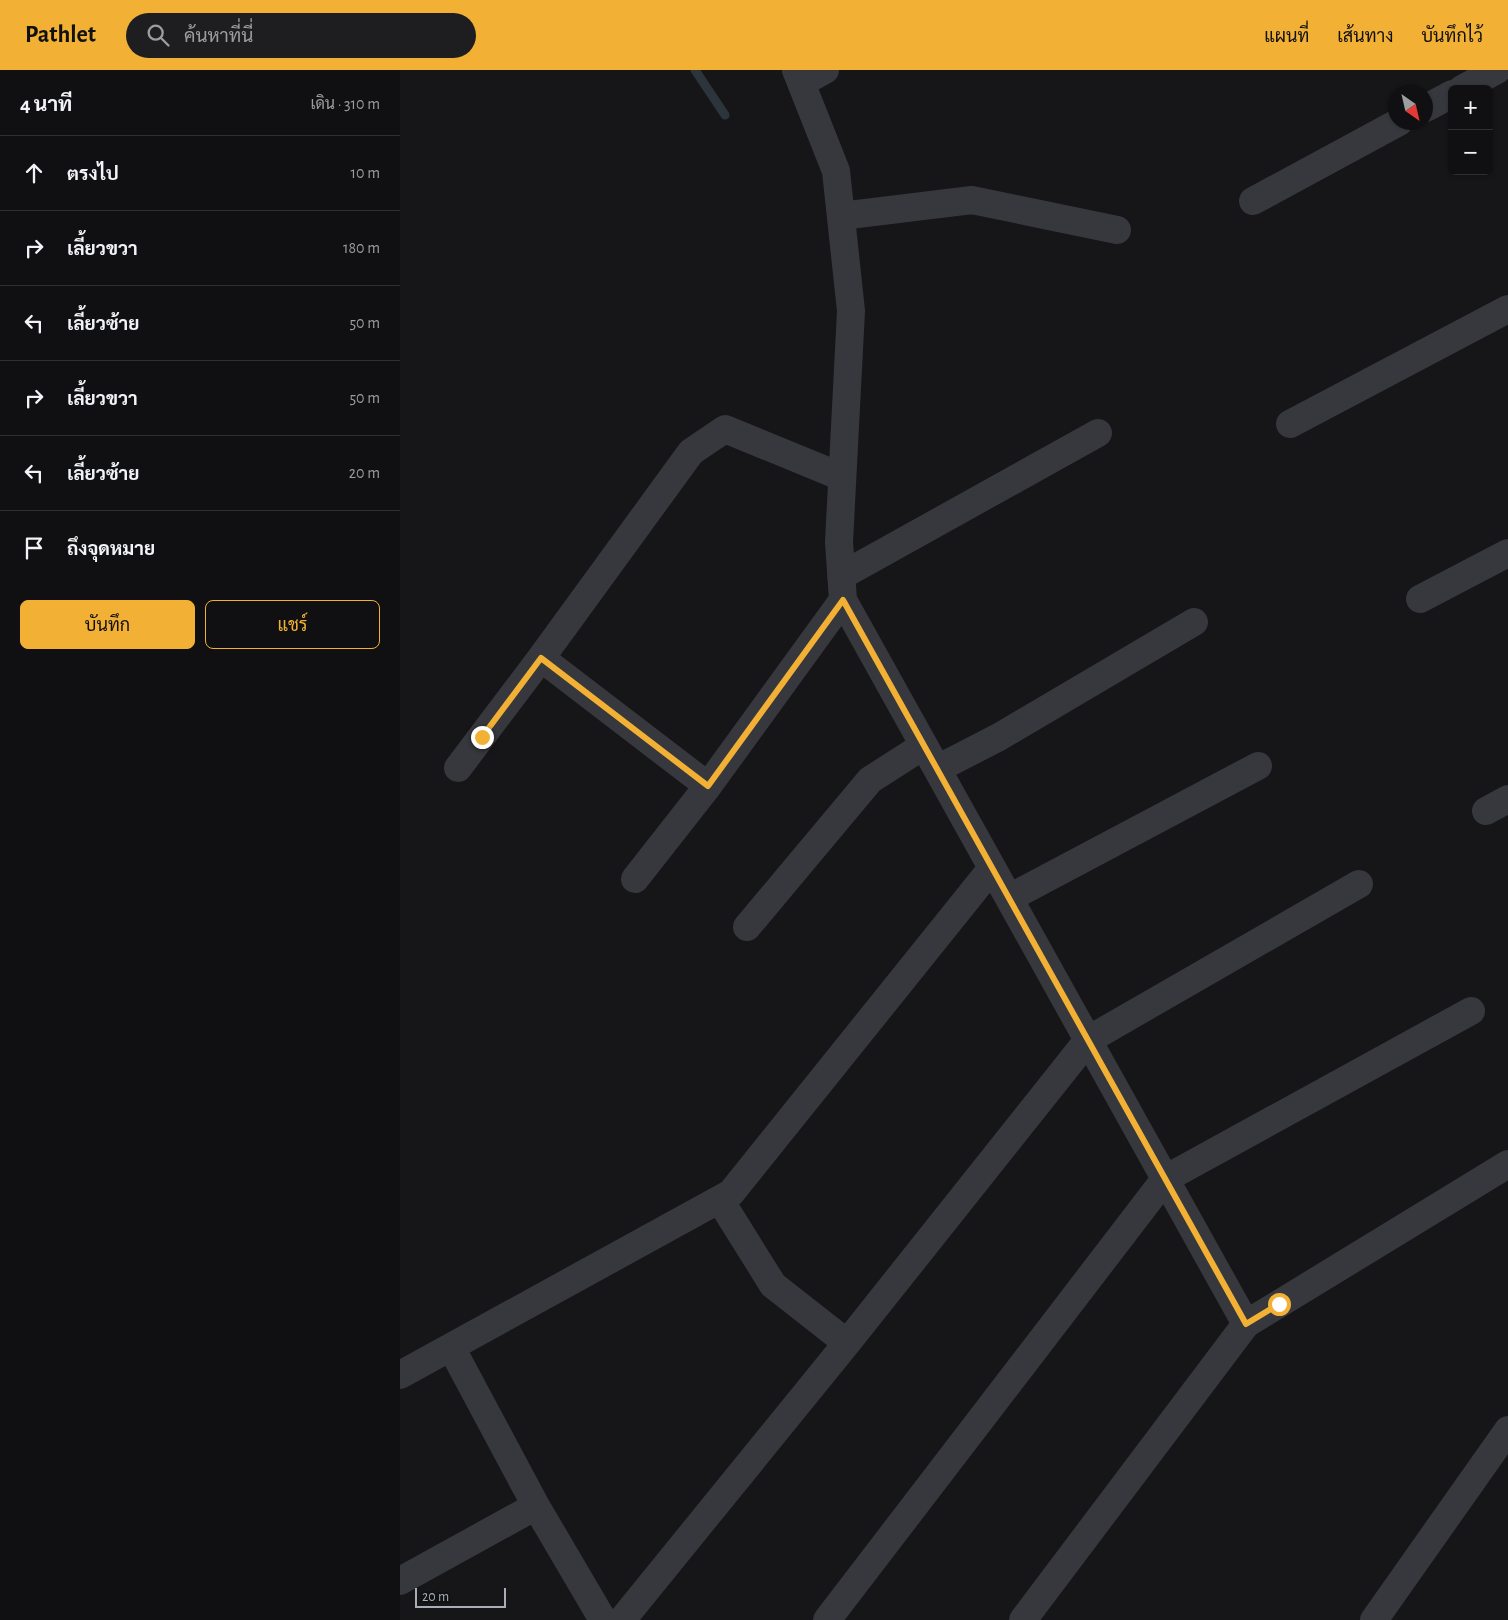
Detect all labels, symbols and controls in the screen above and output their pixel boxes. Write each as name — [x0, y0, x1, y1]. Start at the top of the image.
search box — [126, 13, 476, 58]
icon: search — [144, 21, 172, 49]
text: Pathlet — [25, 23, 96, 47]
text: ค้นหาที่นี่ — [184, 27, 253, 46]
text: แผนที่ — [1264, 28, 1309, 46]
text: เส้นทาง — [1337, 28, 1393, 46]
text: บันทึกไว้ — [1421, 28, 1483, 46]
north arrow — [1388, 85, 1433, 130]
map controls — [1448, 85, 1493, 175]
button: + — [1448, 85, 1493, 130]
text: 4 นาที — [20, 94, 72, 115]
text: เดิน · 310 m — [310, 96, 380, 112]
button: − — [1448, 130, 1493, 175]
icon: ahead — [20, 159, 48, 187]
text: ตรงไป — [67, 165, 119, 184]
text: 10 m — [351, 165, 380, 181]
icon: right — [20, 234, 48, 262]
text: เลี้ยวขวา — [67, 240, 138, 259]
text: 180 m — [343, 240, 380, 256]
icon: left — [20, 309, 48, 337]
text: เลี้ยวซ้าย — [67, 315, 139, 334]
text: 50 m — [349, 315, 380, 331]
icon: right — [20, 384, 48, 412]
text: เลี้ยวขวา — [67, 390, 138, 409]
text: 50 m — [349, 390, 380, 406]
icon: left — [20, 459, 48, 487]
text: เลี้ยวซ้าย — [67, 465, 139, 484]
text: 20 m — [349, 465, 380, 481]
icon: arrive — [20, 534, 48, 562]
text: ถึงจุดหมาย — [67, 540, 155, 559]
button: บันทึก — [20, 600, 195, 649]
button: แชร์ — [205, 600, 380, 649]
route end — [471, 726, 494, 749]
route start — [1268, 1293, 1291, 1316]
scale bar — [415, 1585, 506, 1608]
text: 20 m — [422, 1590, 449, 1604]

